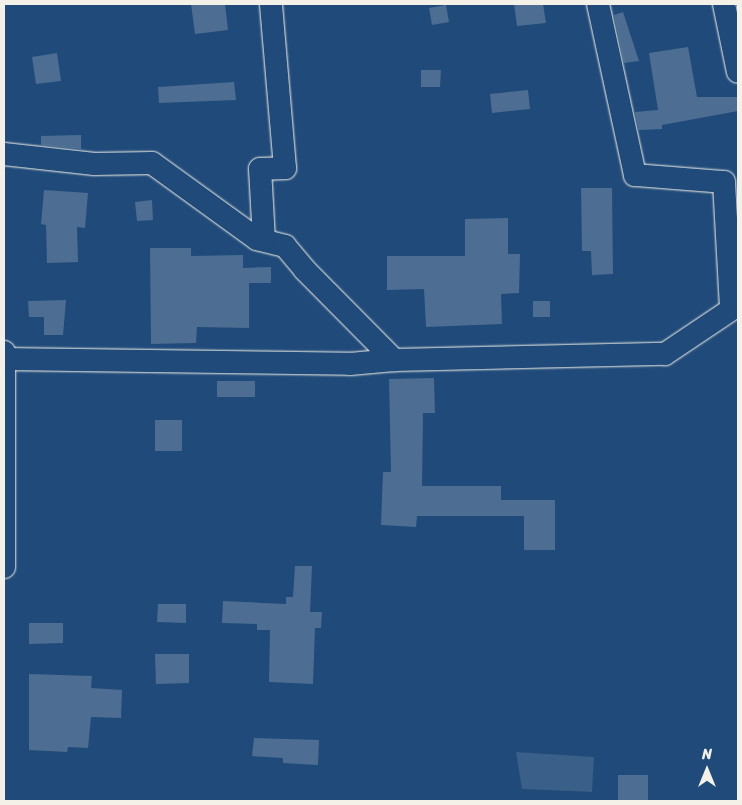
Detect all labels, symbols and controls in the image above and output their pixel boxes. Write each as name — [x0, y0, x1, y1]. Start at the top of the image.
text: N — [702, 742, 712, 767]
north arrow — [682, 745, 732, 795]

